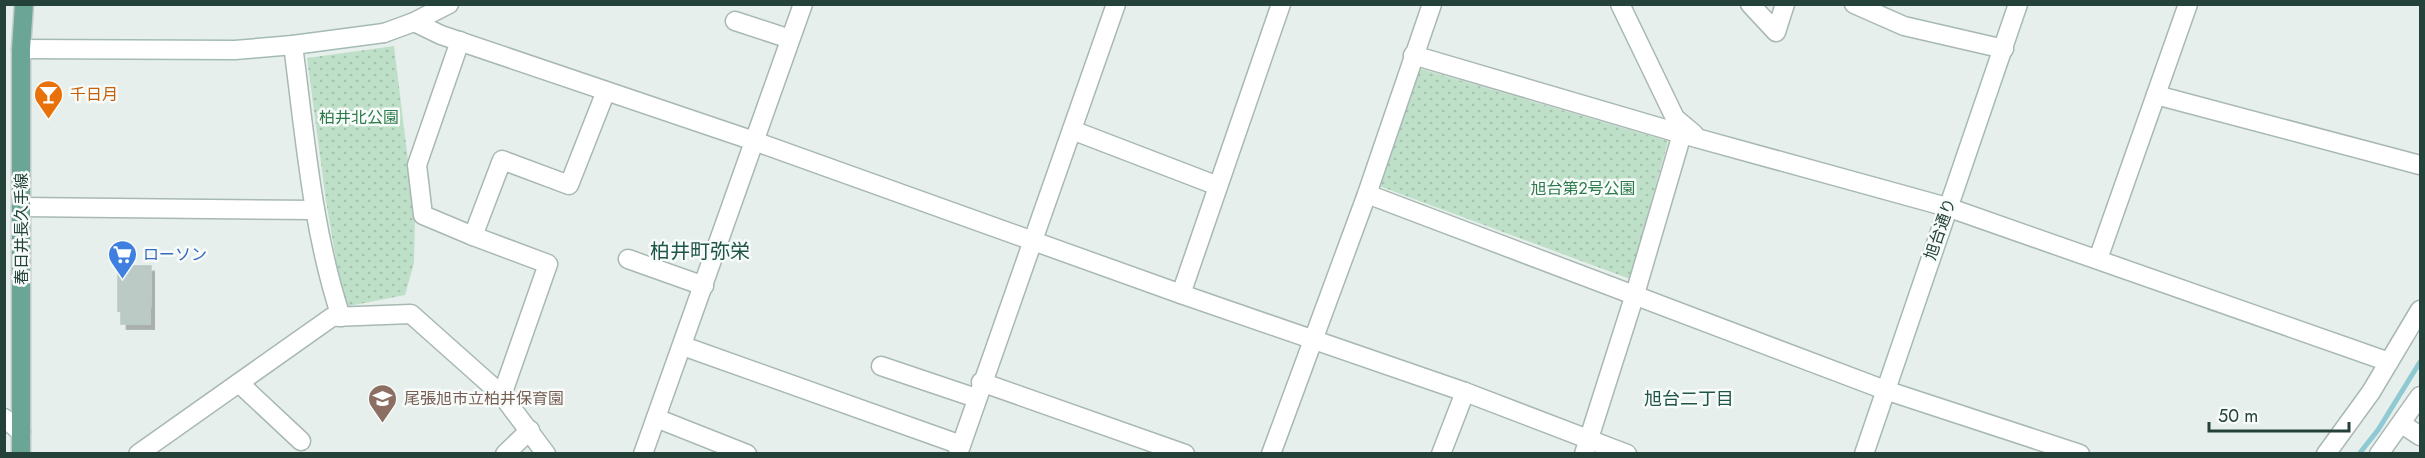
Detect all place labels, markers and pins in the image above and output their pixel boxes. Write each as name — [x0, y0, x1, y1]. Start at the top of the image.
bar icon: 千日月 — [33, 78, 65, 120]
place label: 千日月 — [70, 83, 118, 106]
supermarket icon: ローソン — [106, 238, 138, 280]
place label: ローソン — [143, 243, 207, 266]
school or university icon: 尾張旭市立柏井保育園 — [367, 382, 399, 424]
place label: 尾張旭市立柏井保育園 — [404, 387, 564, 410]

